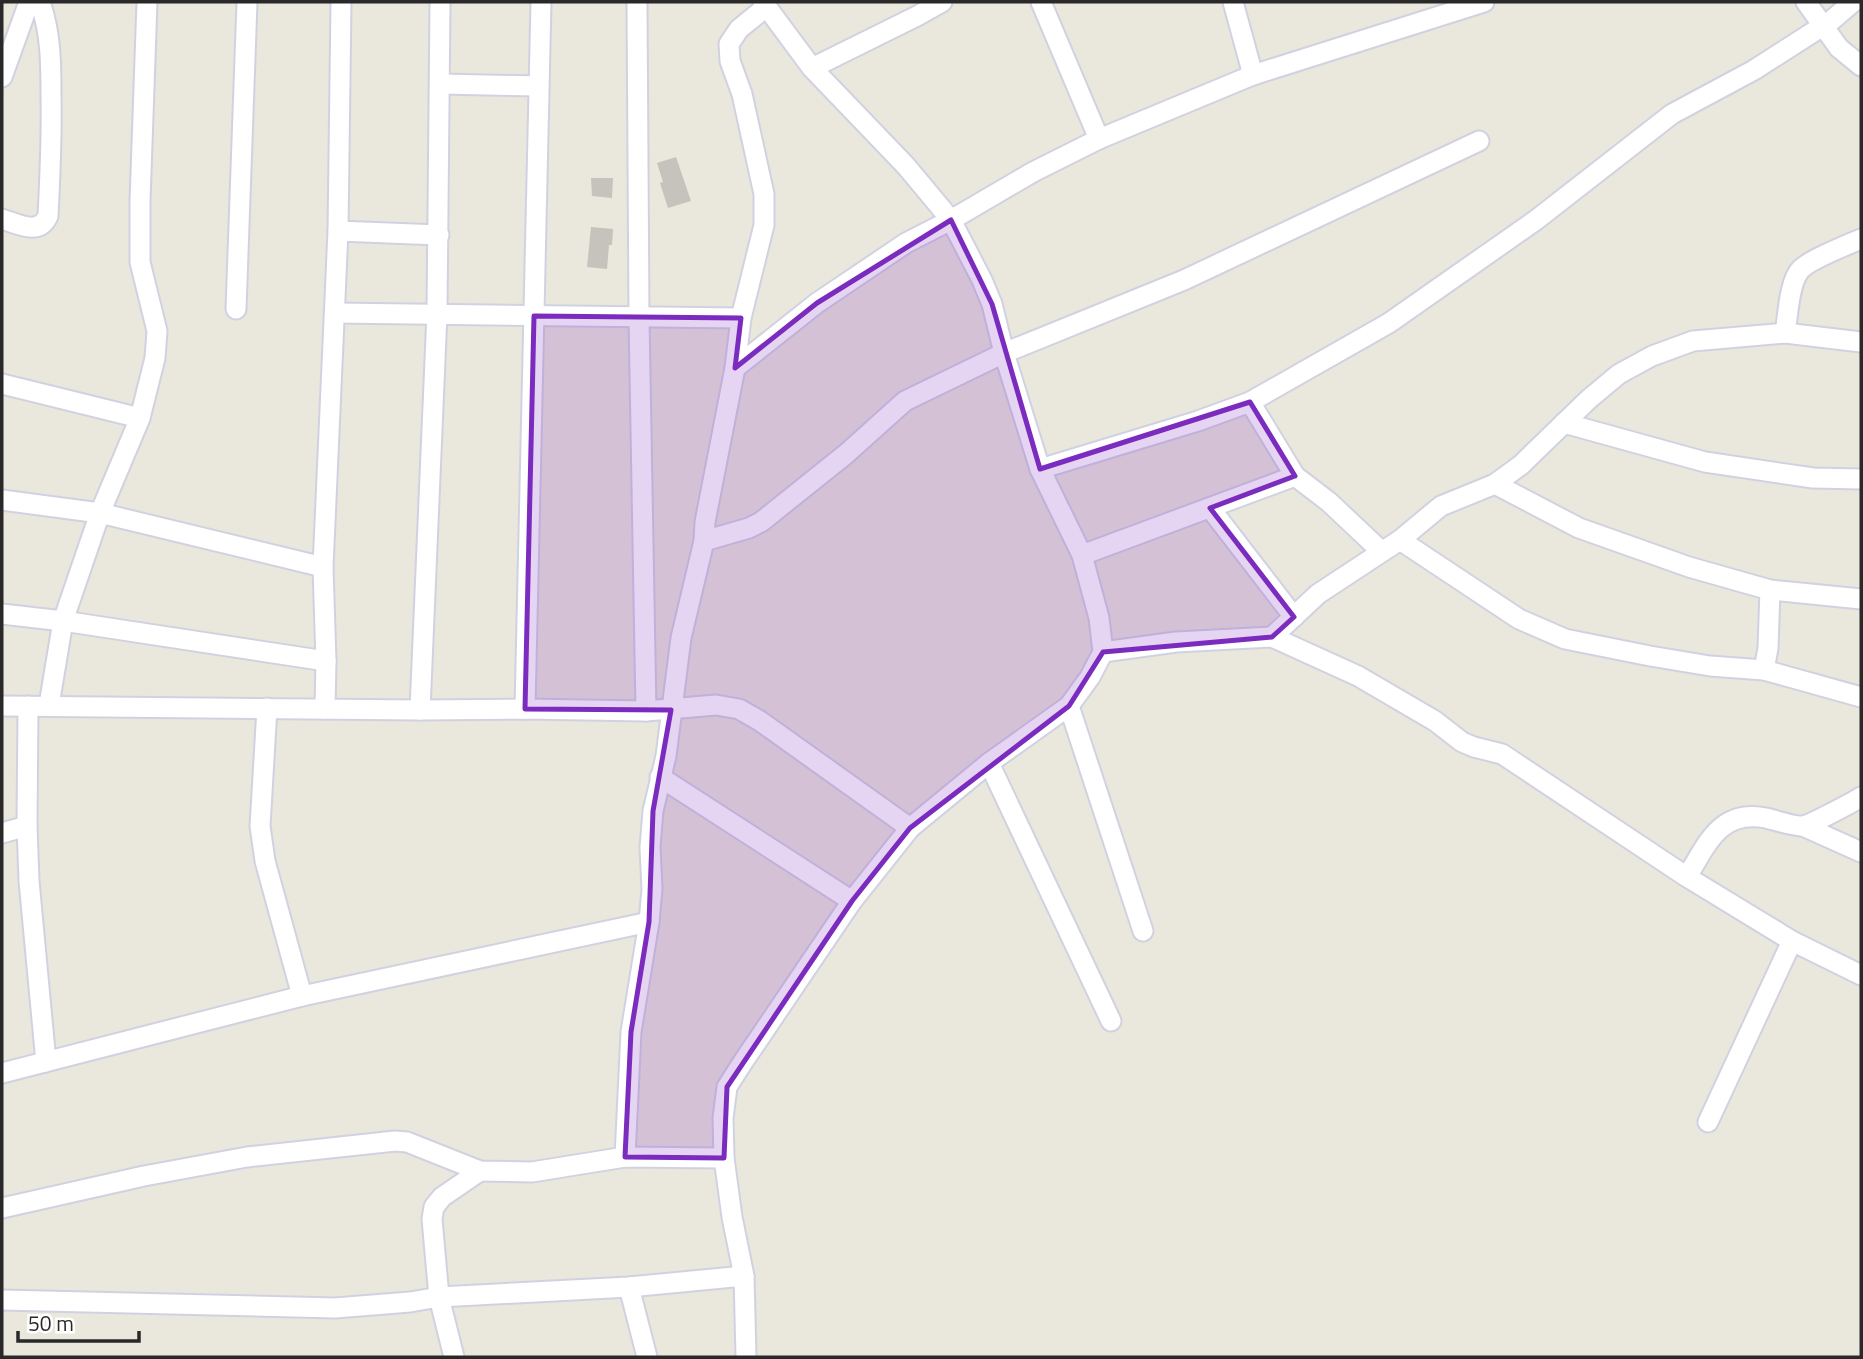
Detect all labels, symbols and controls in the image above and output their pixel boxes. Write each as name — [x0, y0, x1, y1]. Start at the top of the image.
scale bar — [18, 1300, 138, 1344]
text: 50 m — [28, 1307, 74, 1339]

